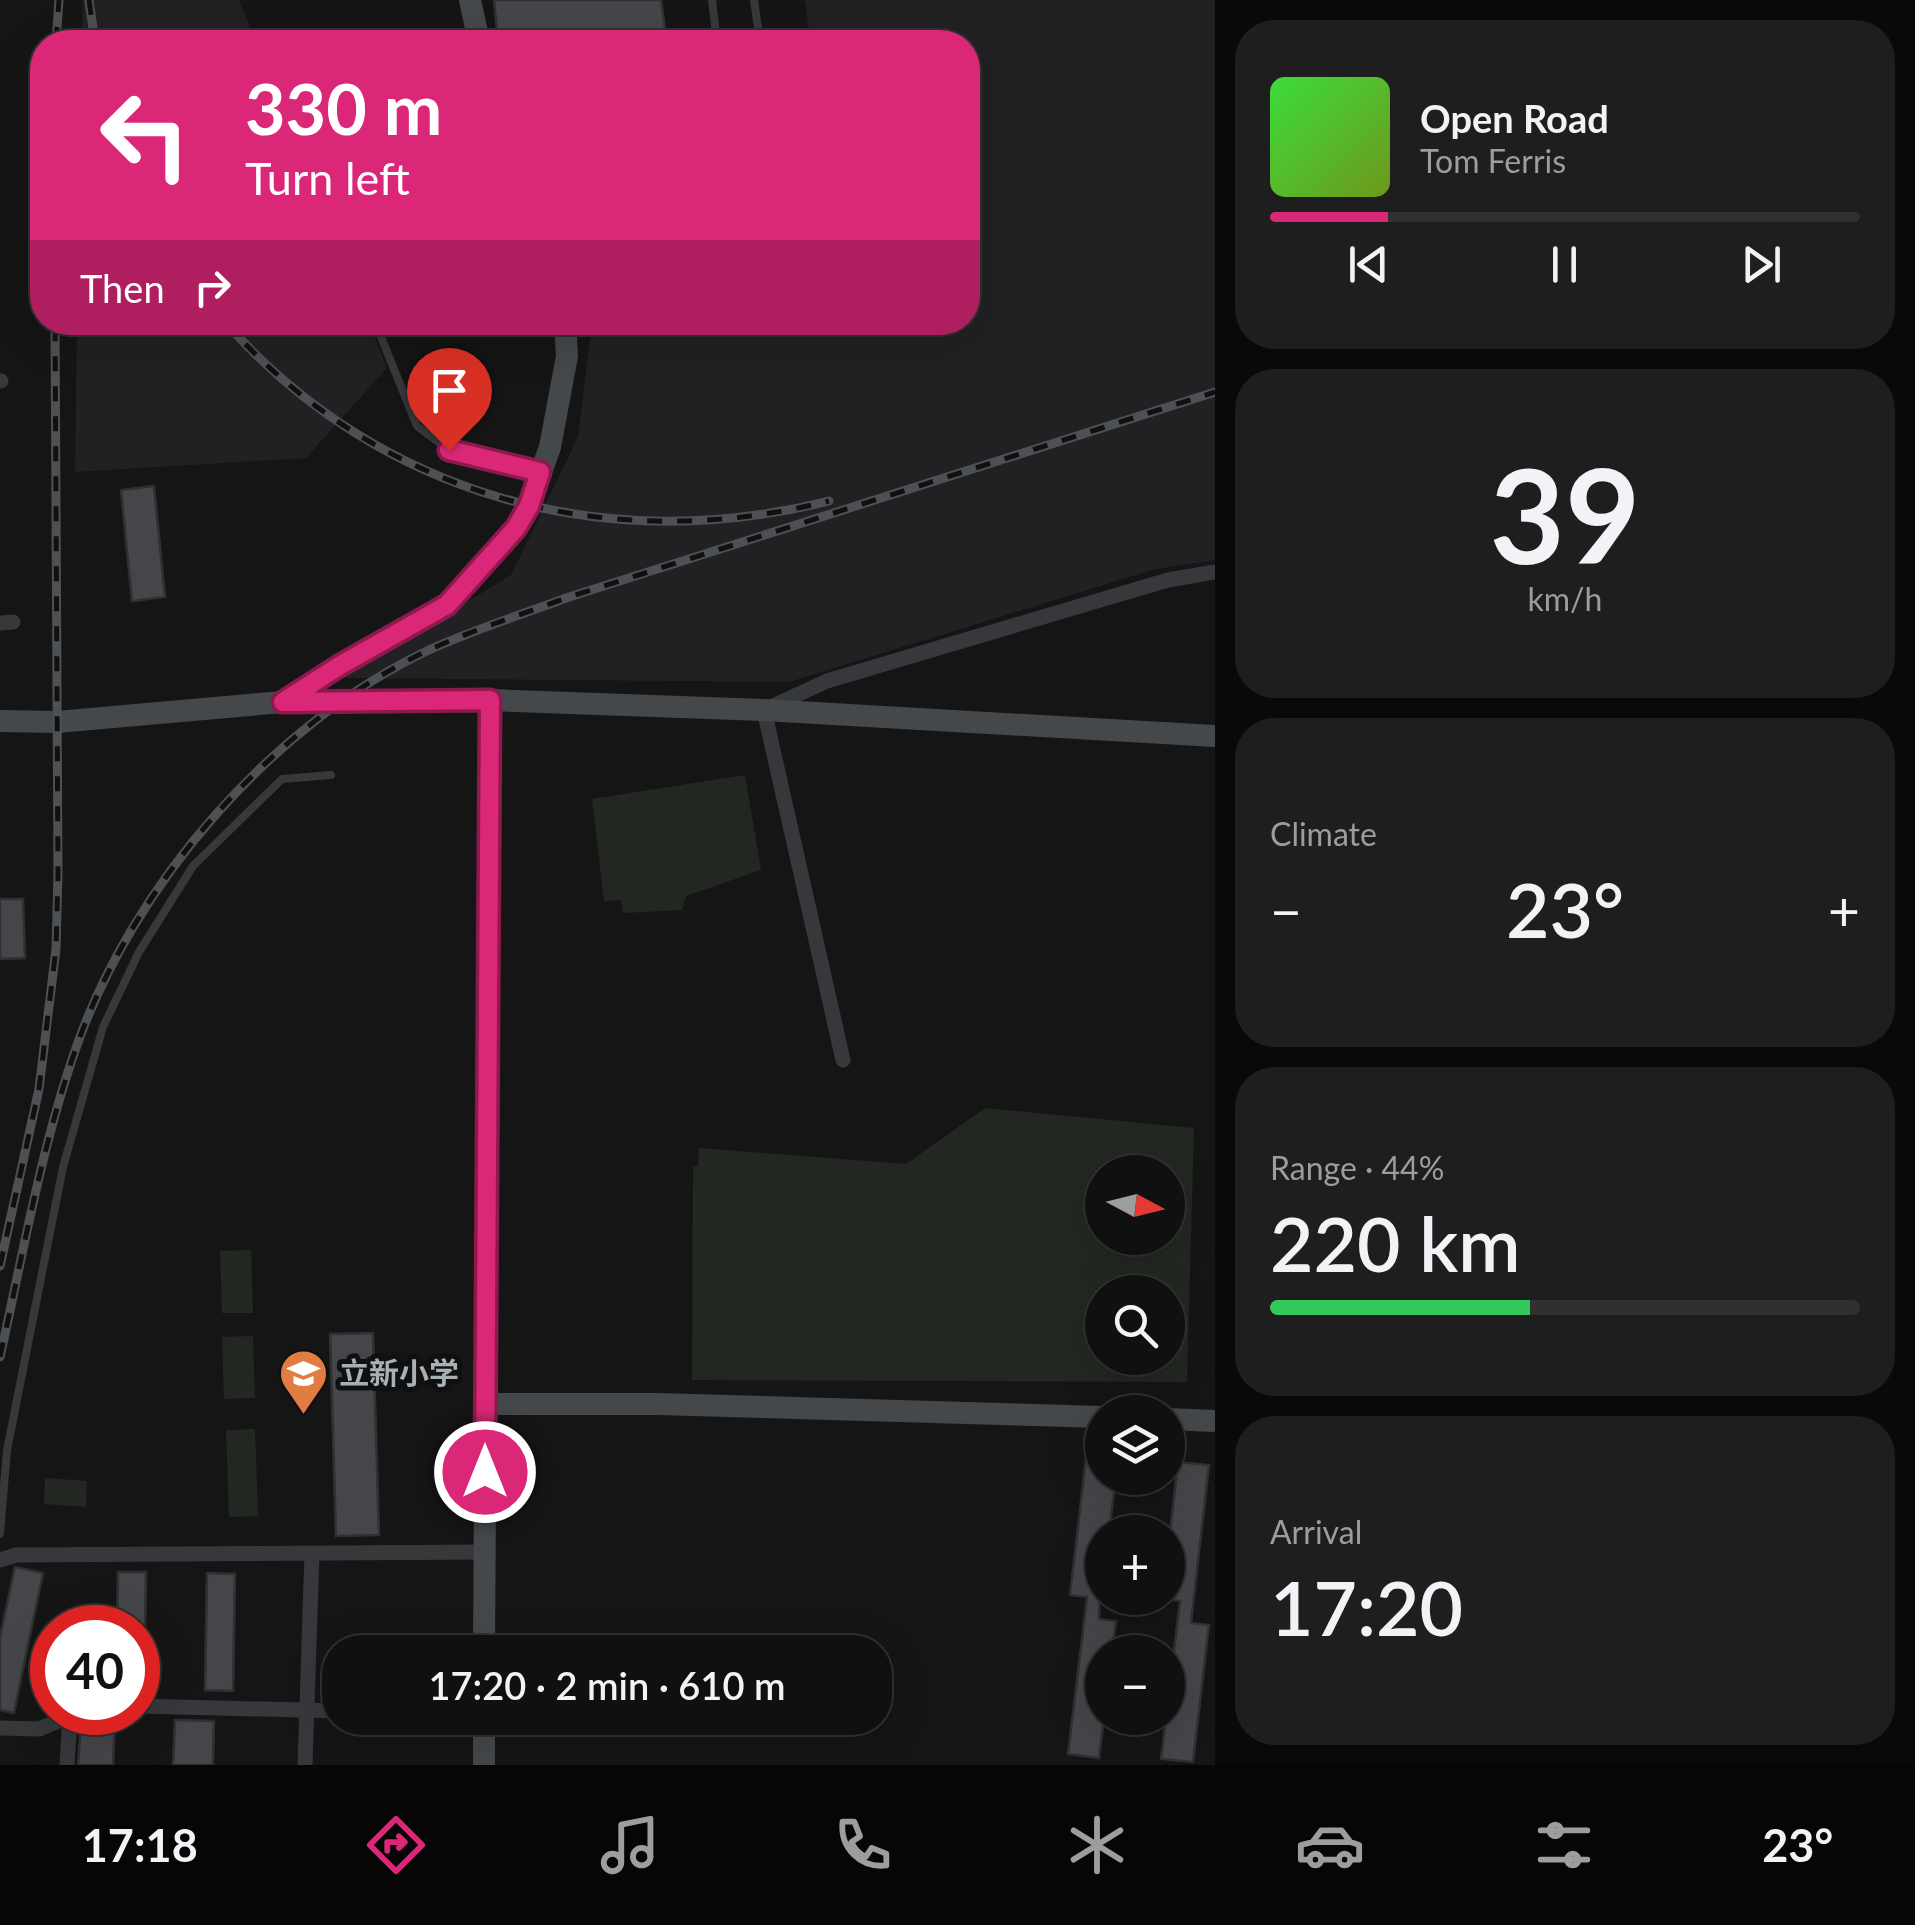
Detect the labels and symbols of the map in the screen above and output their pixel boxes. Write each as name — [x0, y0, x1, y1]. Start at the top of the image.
pin — [407, 348, 492, 451]
north arrow — [1085, 1155, 1185, 1255]
school or university icon: 立新小学 — [278, 1348, 330, 1416]
place label: 立新小学 — [339, 1354, 459, 1390]
position arrow — [433, 1420, 537, 1524]
speed limit sign: 40 — [30, 1605, 160, 1735]

